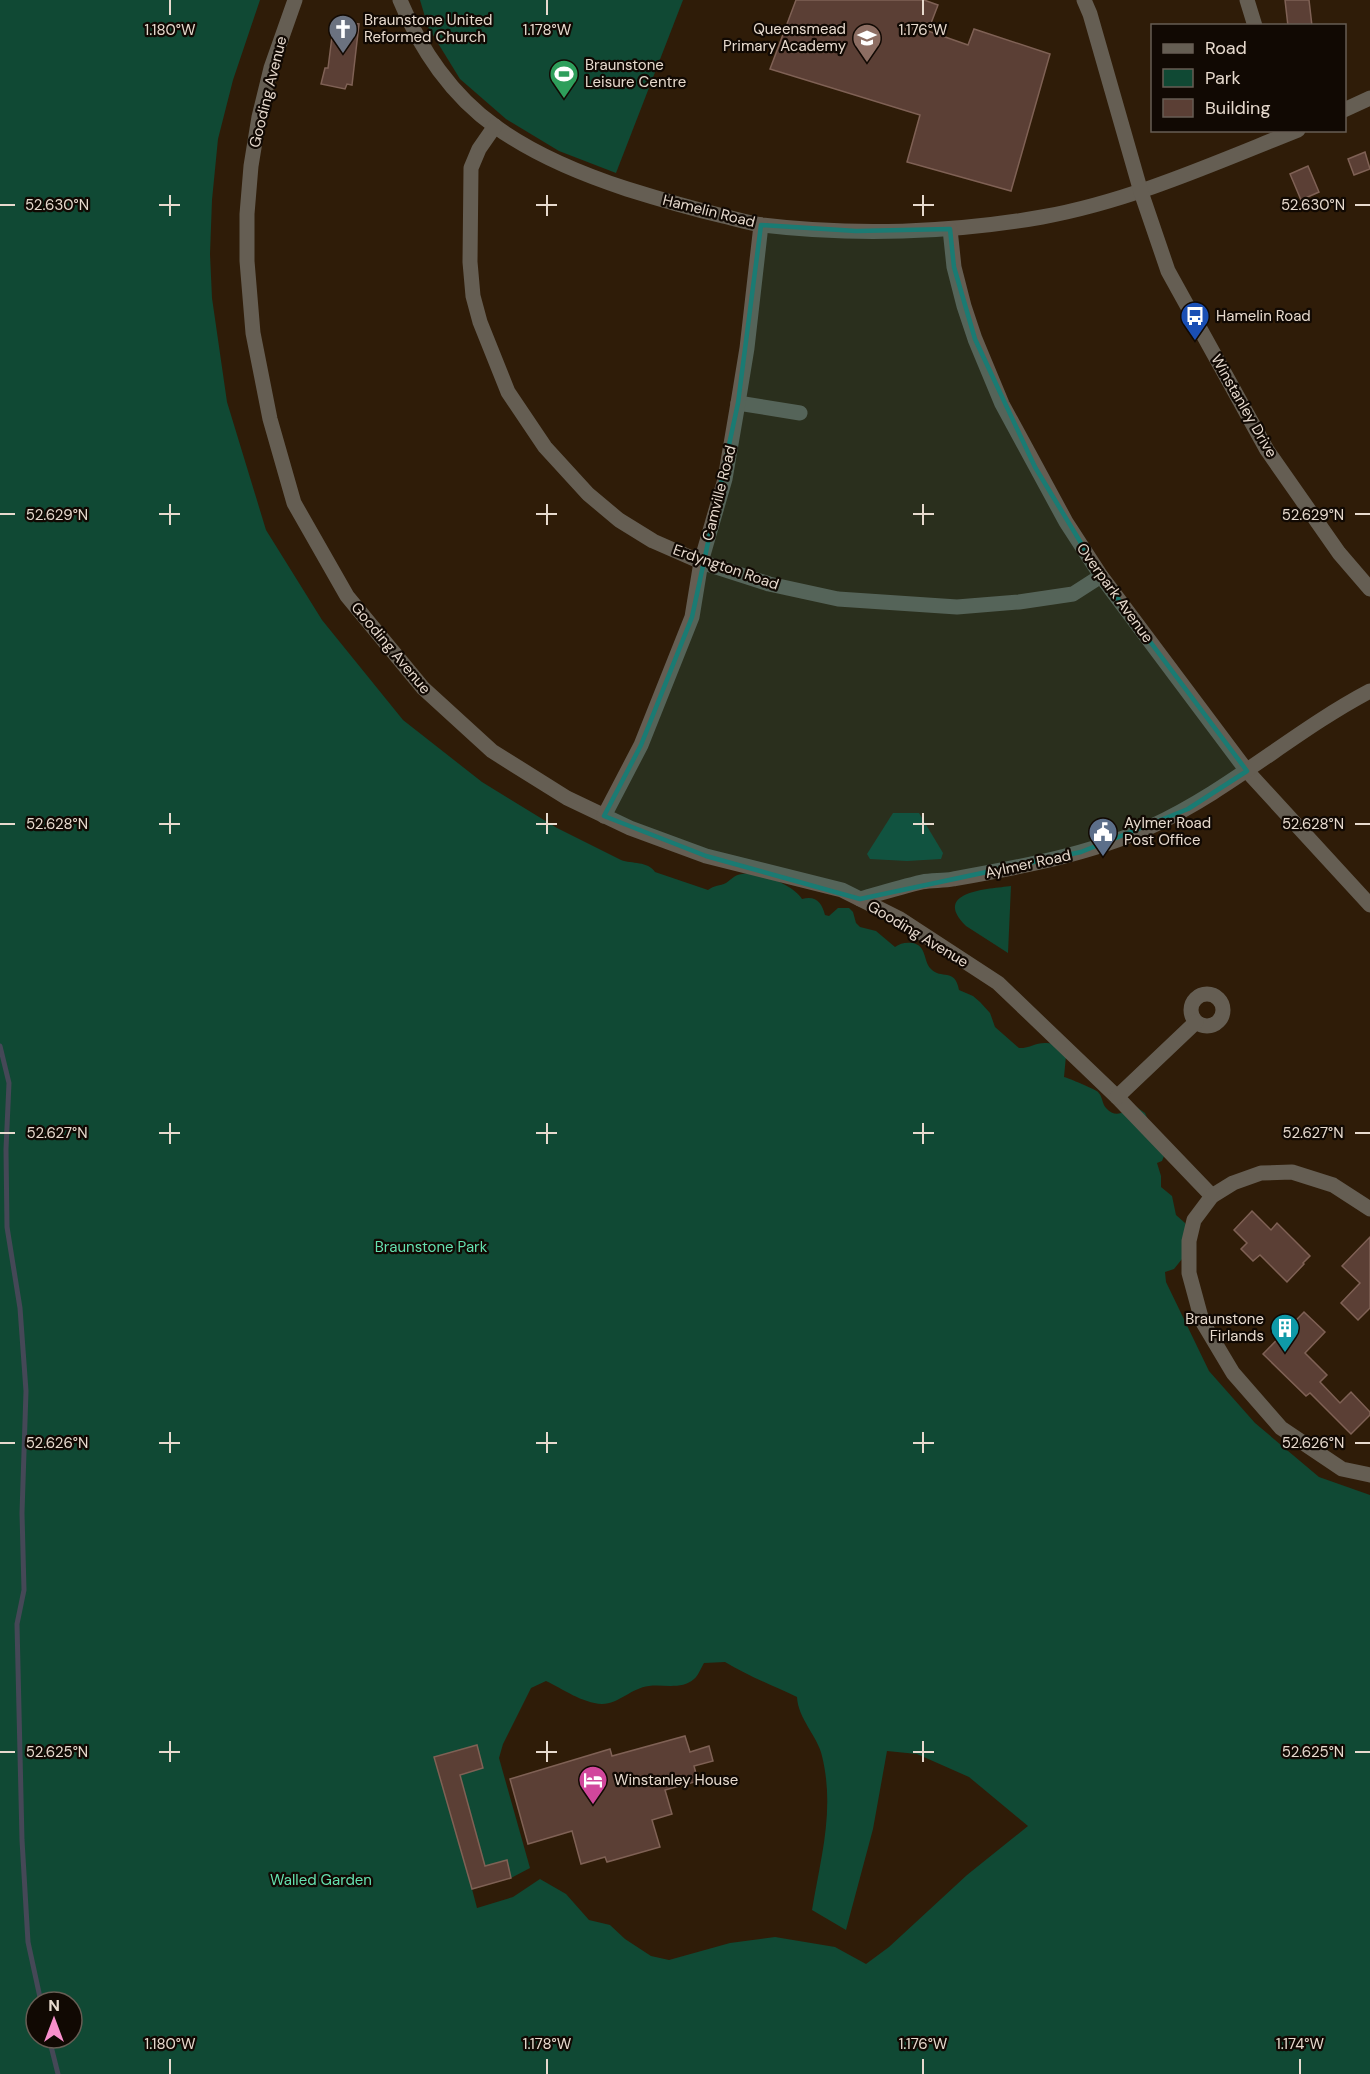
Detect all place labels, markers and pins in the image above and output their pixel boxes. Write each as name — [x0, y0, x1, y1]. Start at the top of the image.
place label: Braunstone United Reformed Church — [364, 10, 492, 47]
church icon: Braunstone United Reformed Church — [327, 13, 359, 55]
place label: Queensmead Primary Academy — [723, 19, 847, 56]
school or university icon: Queensmead Primary Academy — [851, 22, 883, 64]
place label: Braunstone Leisure Centre — [585, 55, 686, 92]
sports icon: Braunstone Leisure Centre — [548, 58, 580, 100]
bus stop icon: Hamelin Road — [1179, 300, 1211, 342]
place label: Hamelin Road — [1216, 306, 1311, 326]
place label: Aylmer Road Post Office — [1124, 813, 1211, 850]
public building icon: Aylmer Road Post Office — [1087, 816, 1119, 858]
place label: Braunstone Firlands — [1185, 1309, 1264, 1346]
building icon: Braunstone Firlands — [1269, 1312, 1301, 1354]
hotel icon: Winstanley House — [577, 1764, 609, 1806]
place label: Winstanley House — [614, 1770, 738, 1790]

